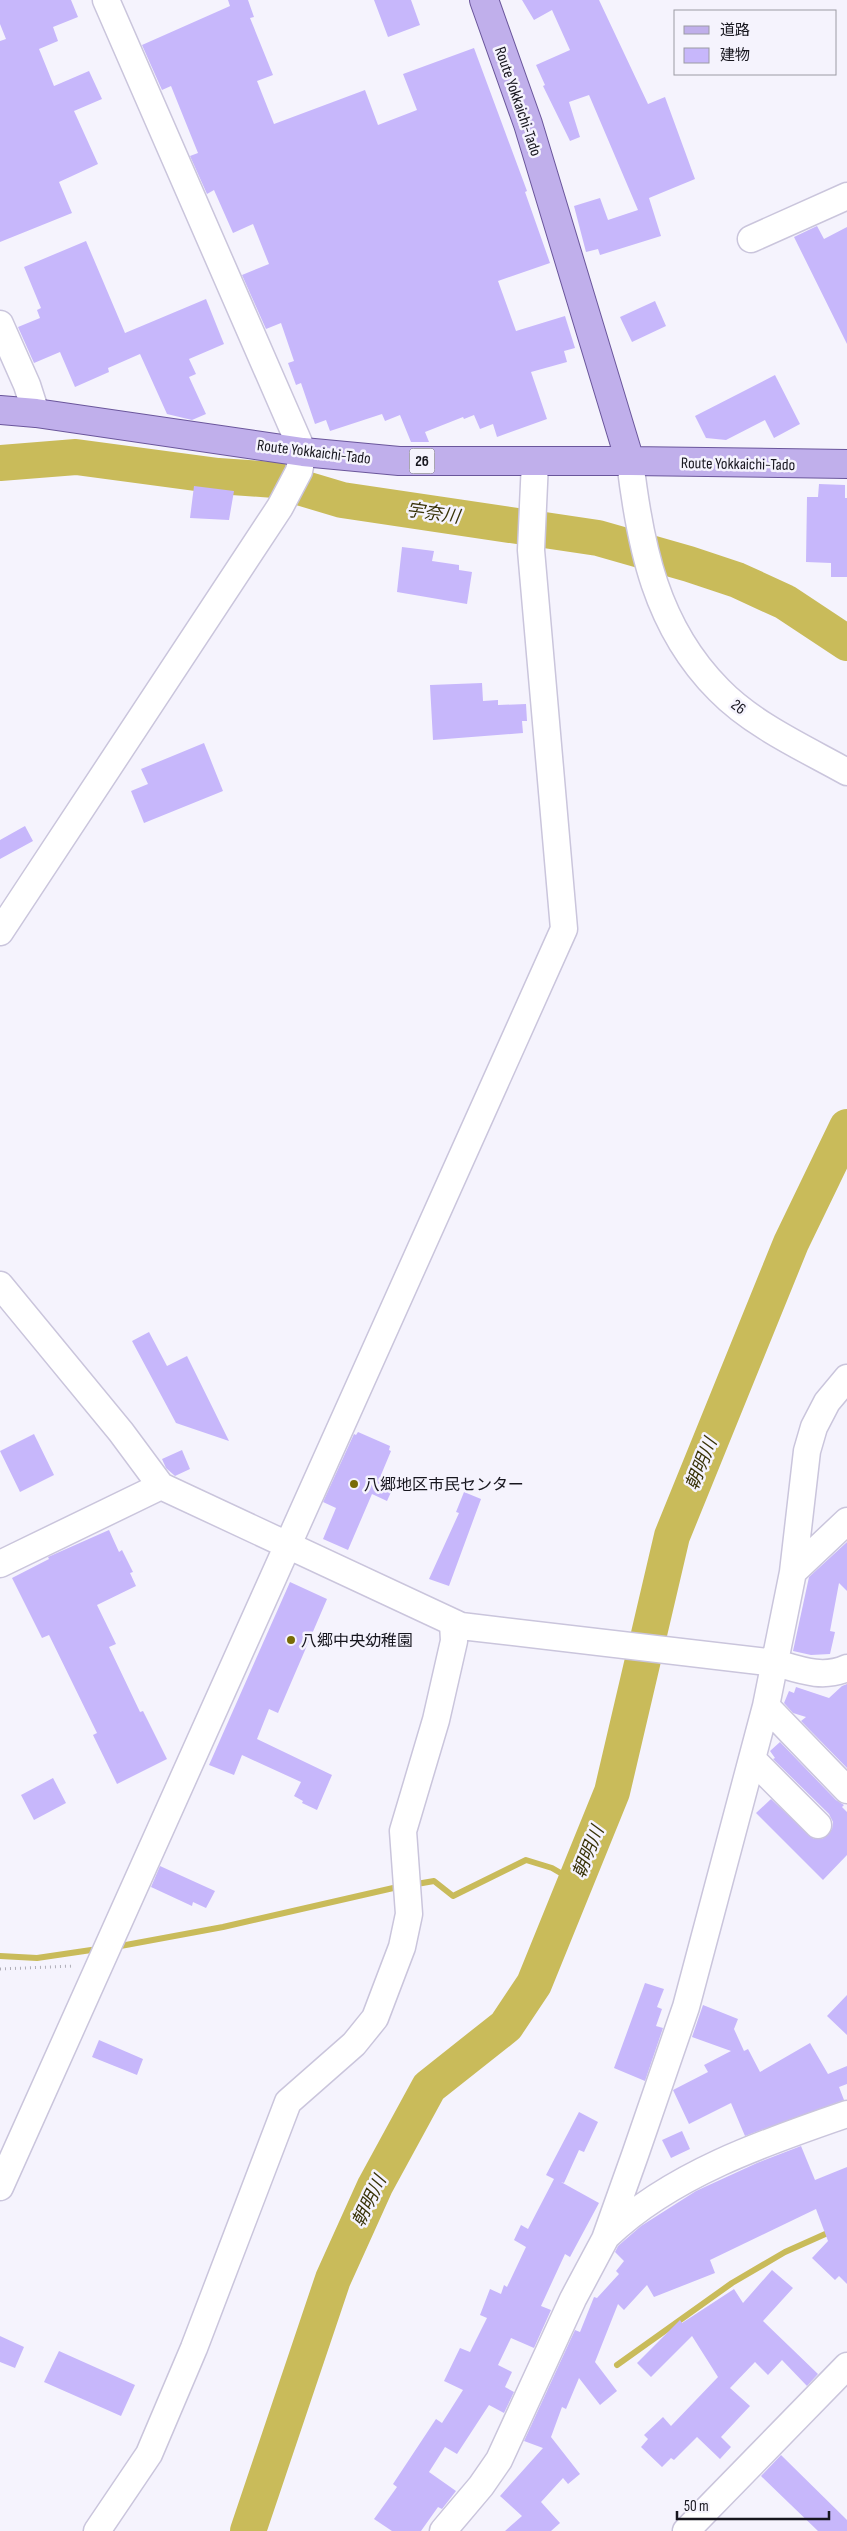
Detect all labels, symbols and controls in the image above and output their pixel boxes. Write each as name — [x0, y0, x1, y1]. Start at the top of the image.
legend — [674, 10, 837, 75]
text: 道路 — [720, 21, 750, 40]
street label: Route Yokkaichi-Tado — [490, 44, 545, 159]
text: 建物 — [720, 46, 750, 65]
street label: Route Yokkaichi-Tado — [256, 436, 372, 469]
road number: 26 — [410, 448, 434, 474]
street label: Route Yokkaichi-Tado — [681, 454, 795, 475]
water label: 宇奈川 — [405, 499, 463, 528]
street label: 26 — [727, 696, 749, 719]
water label: 朝明川 — [682, 1433, 722, 1493]
place label: 八郷地区市民センター — [364, 1476, 524, 1495]
marker: 八郷地区市民センター — [348, 1478, 360, 1490]
place label: 八郷中央幼稚園 — [301, 1632, 413, 1651]
marker: 八郷中央幼稚園 — [285, 1634, 297, 1646]
water label: 朝明川 — [569, 1821, 609, 1881]
water label: 朝明川 — [348, 2171, 392, 2230]
scale bar — [677, 2488, 830, 2520]
text: 50 m — [684, 2497, 709, 2516]

